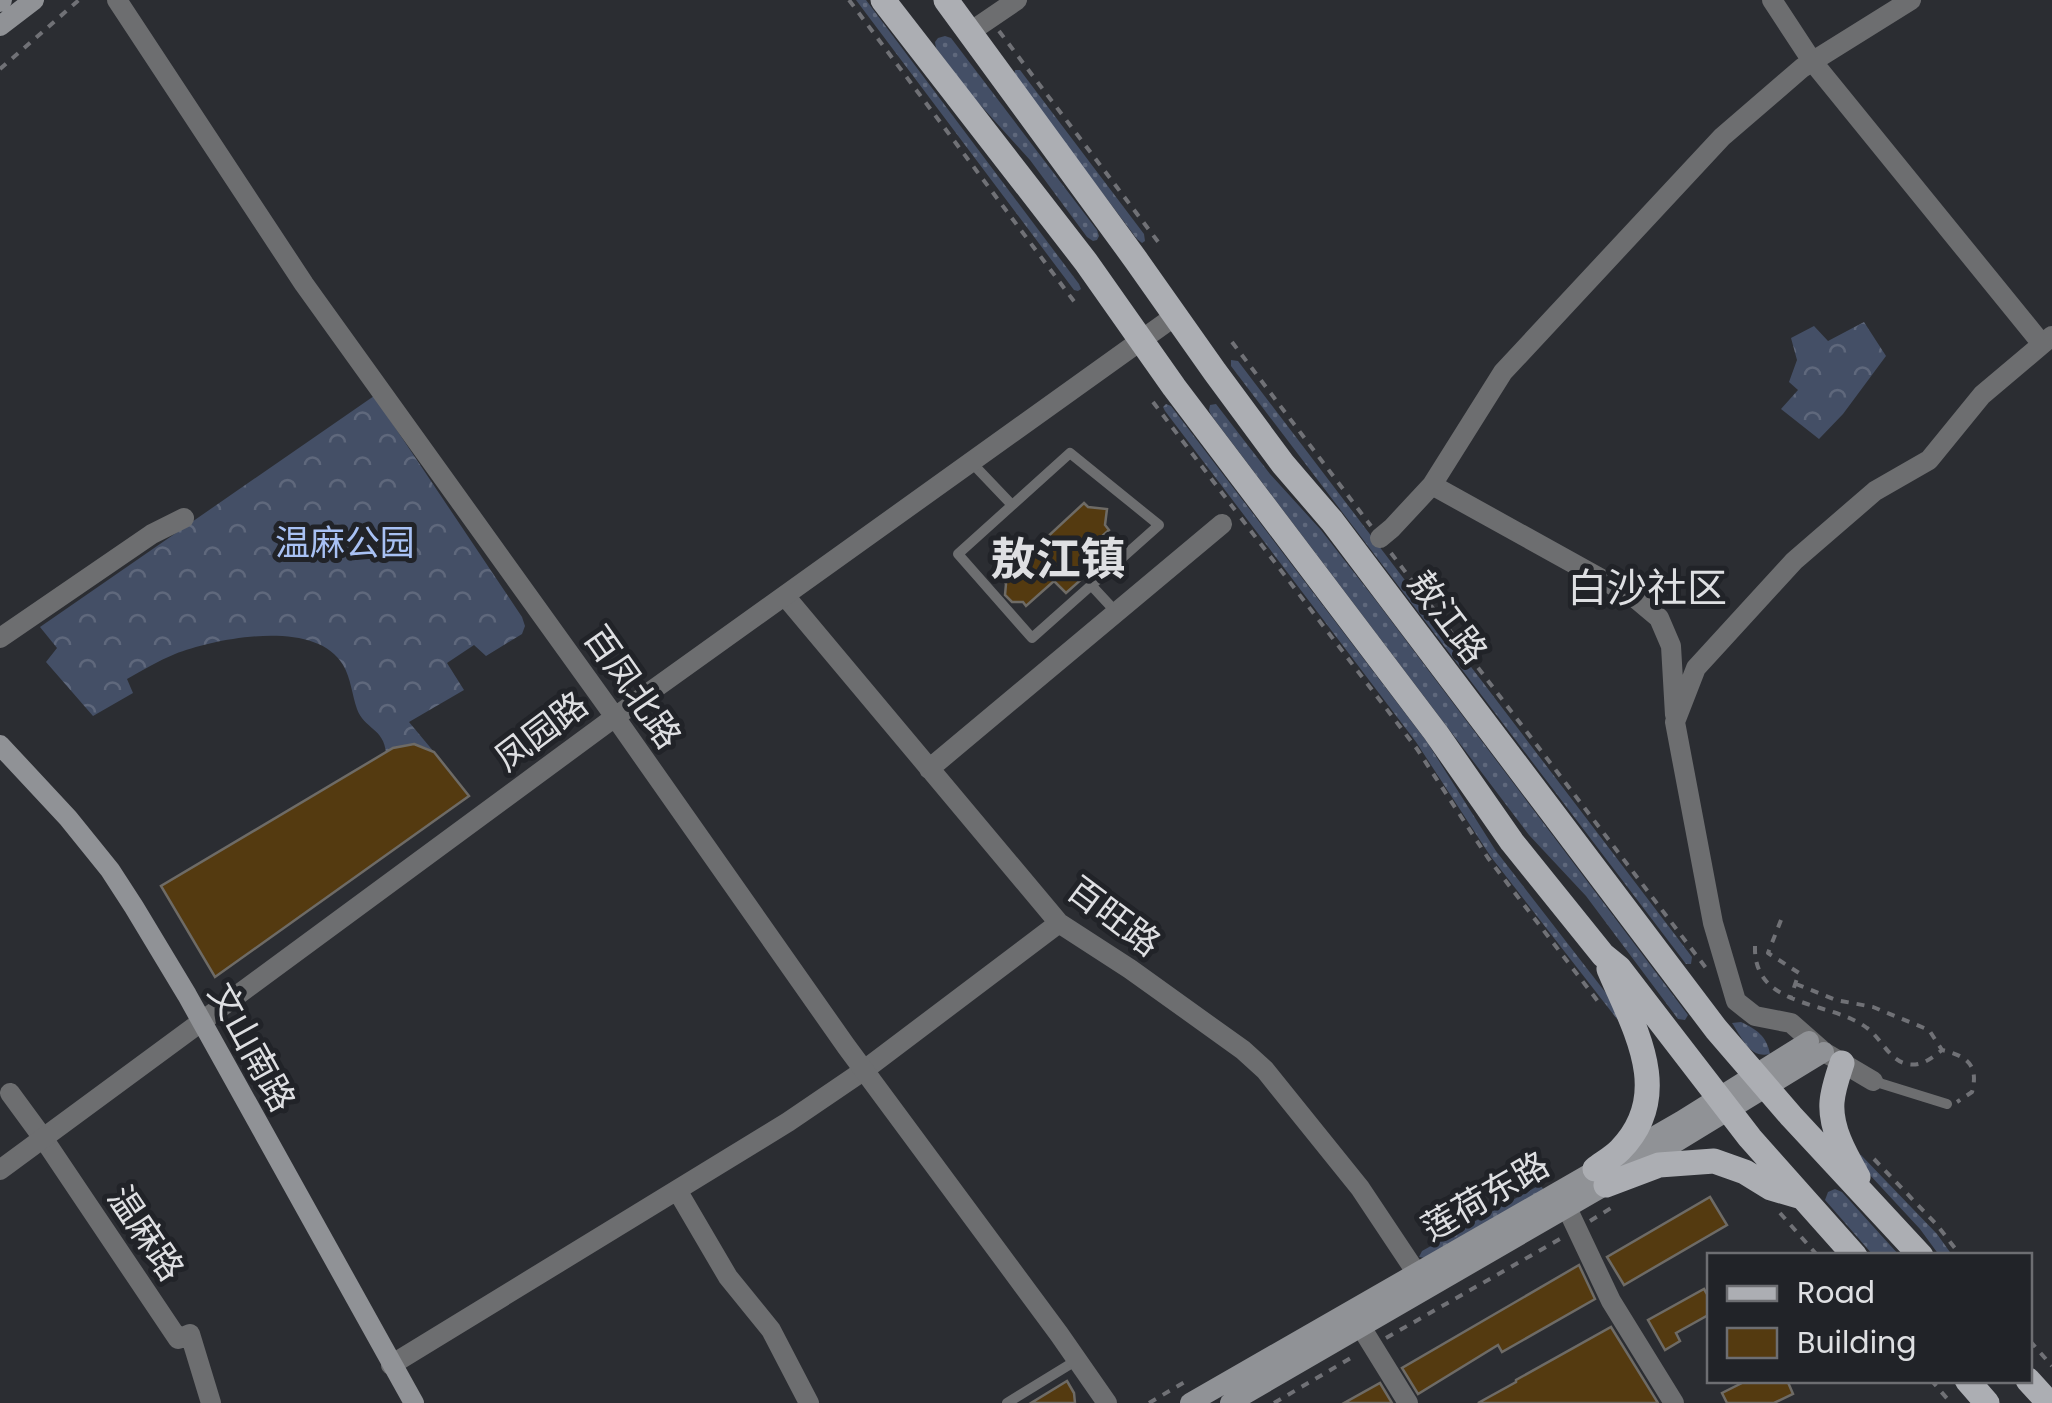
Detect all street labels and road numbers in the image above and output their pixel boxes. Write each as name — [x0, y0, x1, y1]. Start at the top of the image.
street label: 敖江路 — [1397, 560, 1499, 674]
street label: 百凤北路 — [573, 616, 693, 758]
street label: 凤园路 — [484, 680, 598, 782]
street label: 百旺路 — [1057, 865, 1171, 967]
street label: 文山南路 — [197, 974, 307, 1120]
street label: 莲荷东路 — [1412, 1140, 1558, 1252]
street label: 温麻路 — [96, 1176, 196, 1290]

